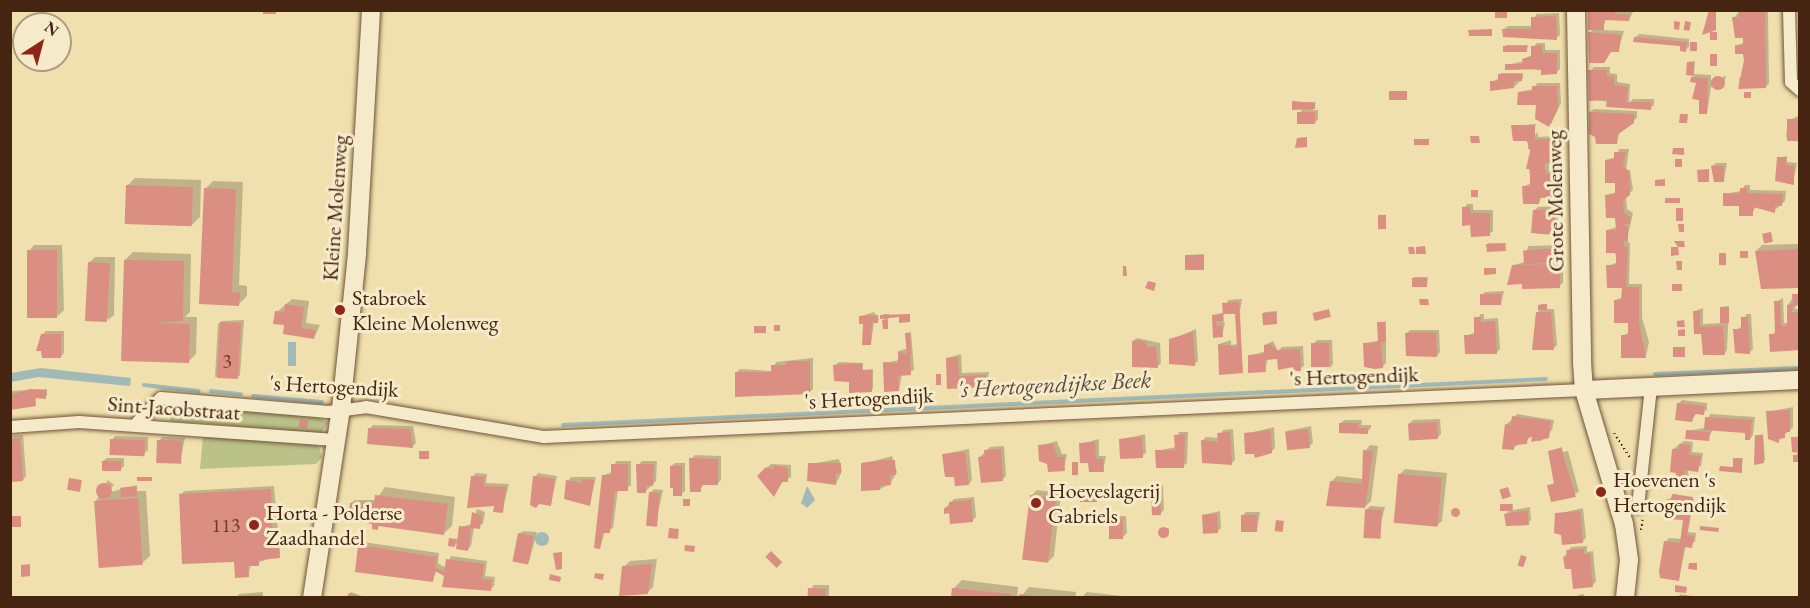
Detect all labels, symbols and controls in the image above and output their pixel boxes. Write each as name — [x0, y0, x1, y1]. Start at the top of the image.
north arrow — [12, 12, 72, 72]
text: N — [40, 16, 63, 41]
street label: Grote Molenweg — [1541, 130, 1569, 272]
street label: Kleine Molenweg — [317, 134, 353, 282]
place label: Stabroek Kleine Molenweg — [352, 284, 498, 336]
marker: Stabroek Kleine Molenweg — [333, 303, 347, 317]
house number: 3 — [222, 349, 232, 373]
street label: 's Hertogendijk — [1289, 361, 1419, 391]
water label: 's Hertogendijkse Beek — [956, 365, 1152, 403]
street label: 's Hertogendijk — [269, 369, 399, 403]
street label: 's Hertogendijk — [804, 381, 934, 415]
street label: Sint-Jacobstraat — [107, 390, 241, 426]
place label: Hoevenen 's Hertogendijk — [1613, 466, 1726, 518]
place label: Hoeveslagerij Gabriels — [1048, 477, 1160, 528]
marker: Hoevenen 's Hertogendijk — [1594, 485, 1608, 499]
marker: Hoeveslagerij Gabriels — [1029, 496, 1043, 510]
place label: Horta - Polderse Zaadhandel — [266, 499, 402, 550]
house number: 113 — [212, 513, 240, 537]
marker: Horta - Polderse Zaadhandel — [247, 518, 261, 532]

